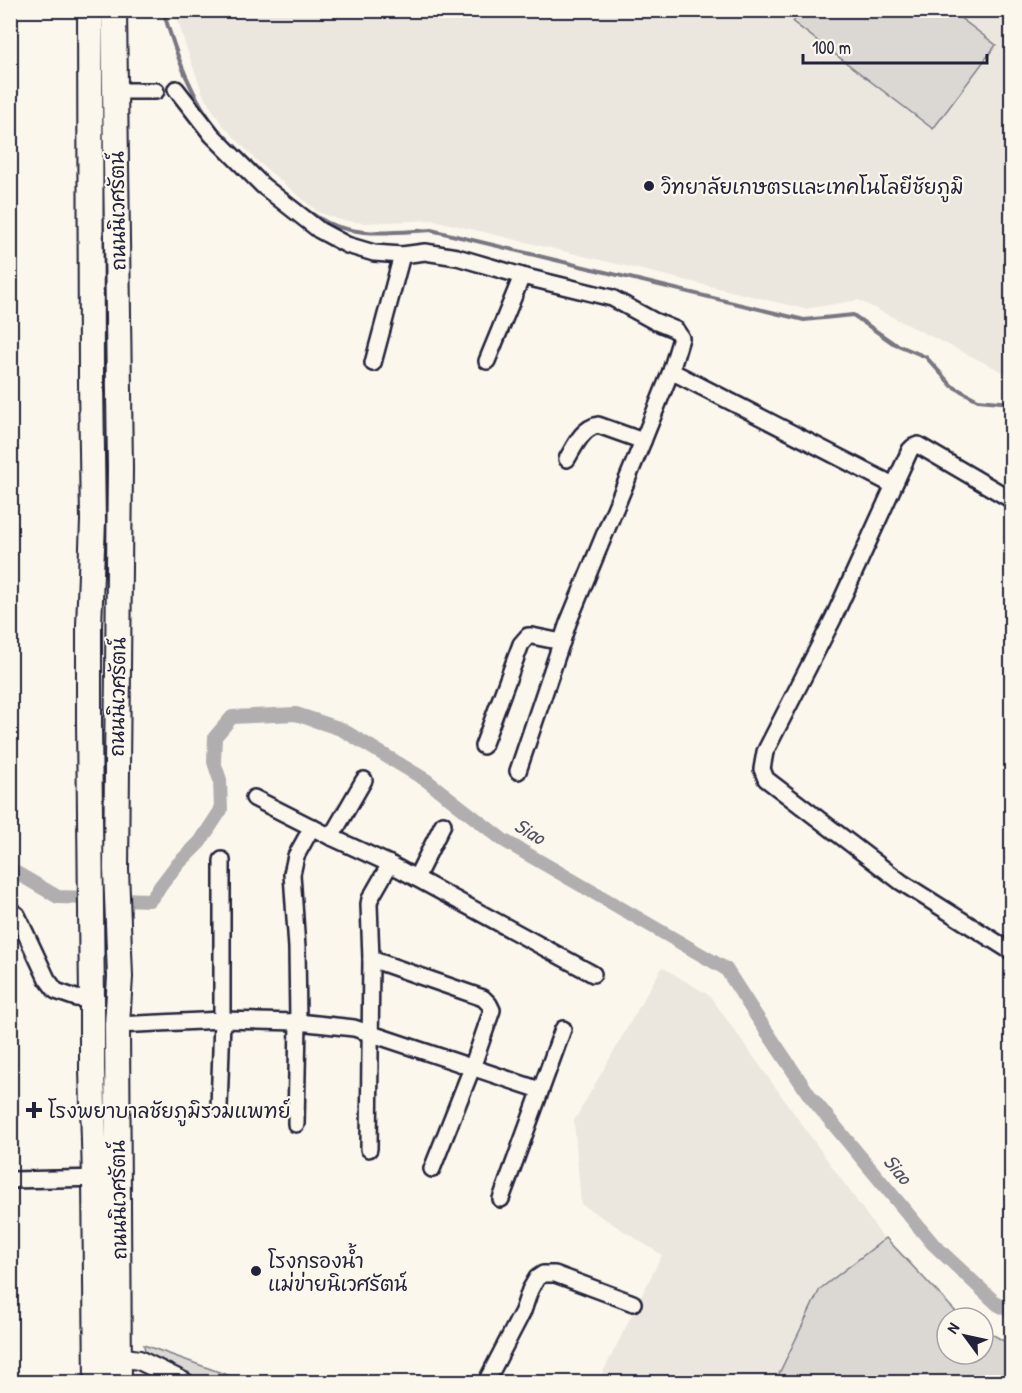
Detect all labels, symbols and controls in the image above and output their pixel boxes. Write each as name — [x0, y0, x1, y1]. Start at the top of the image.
scale bar — [803, 27, 988, 65]
text: 100 m — [812, 35, 851, 60]
street label: ถนนนิเวศรัตน์ — [102, 151, 132, 271]
place label: วิทยาลัยเกษตรและเทคโนโลยีชัยภูมิ — [661, 173, 964, 203]
marker: วิทยาลัยเกษตรและเทคโนโลยีชัยภูมิ — [642, 179, 656, 193]
street label: ถนนนิเวศรัตน์ — [102, 637, 132, 757]
water label: Siao — [509, 811, 552, 852]
place label: โรงพยาบาลชัยภูมิรวมแพทย์ — [48, 1097, 291, 1127]
marker: โรงพยาบาลชัยภูมิรวมแพทย์ — [25, 1101, 43, 1119]
street label: ถนนนิเวศรัตน์ — [103, 1140, 133, 1260]
water label: Siao — [877, 1148, 920, 1191]
place label: โรงกรองน้ำ แม่ข่ายนิเวศรัตน์ — [268, 1242, 407, 1297]
marker: โรงกรองน้ำ แม่ข่ายนิเวศรัตน์ — [249, 1264, 263, 1278]
north arrow — [935, 1306, 995, 1366]
text: N — [941, 1318, 964, 1337]

